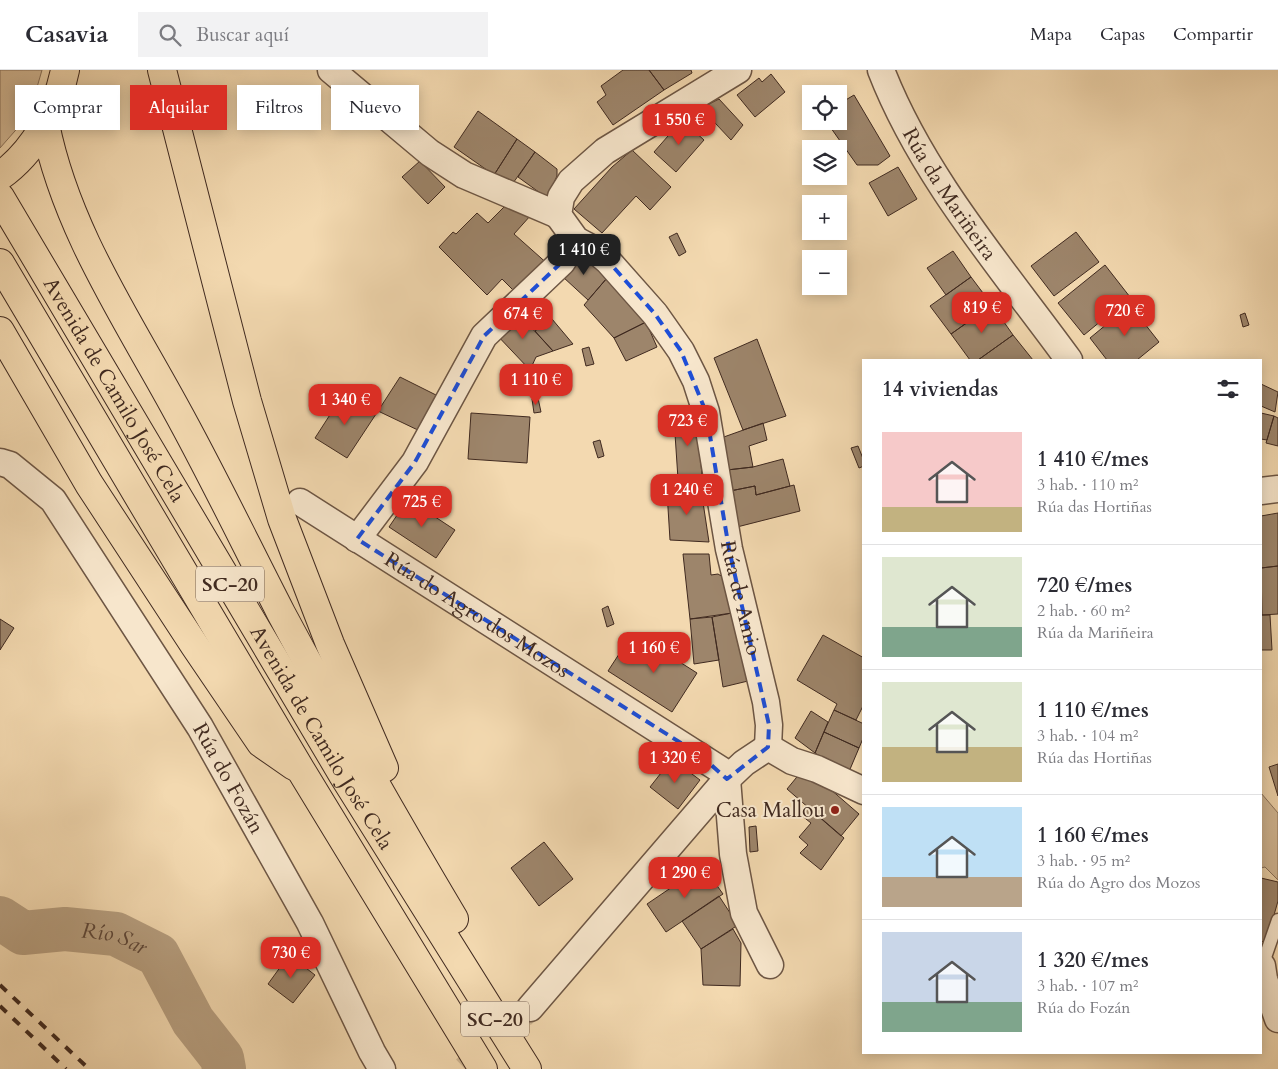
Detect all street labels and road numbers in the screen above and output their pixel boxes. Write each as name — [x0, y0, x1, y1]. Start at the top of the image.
street label: Rúa da Mariñeira — [896, 122, 1004, 266]
street label: Avenida de Camilo José Cela — [36, 272, 192, 508]
street label: Rúa de Amio — [713, 539, 769, 658]
street label: Rúa do Agro dos Mozos — [379, 545, 575, 685]
road number: SC-20 — [196, 566, 264, 602]
street label: Avenida de Camilo José Cela — [243, 620, 401, 855]
street label: Rúa do Fozán — [186, 718, 271, 839]
road number: SC-20 — [461, 1002, 529, 1036]

